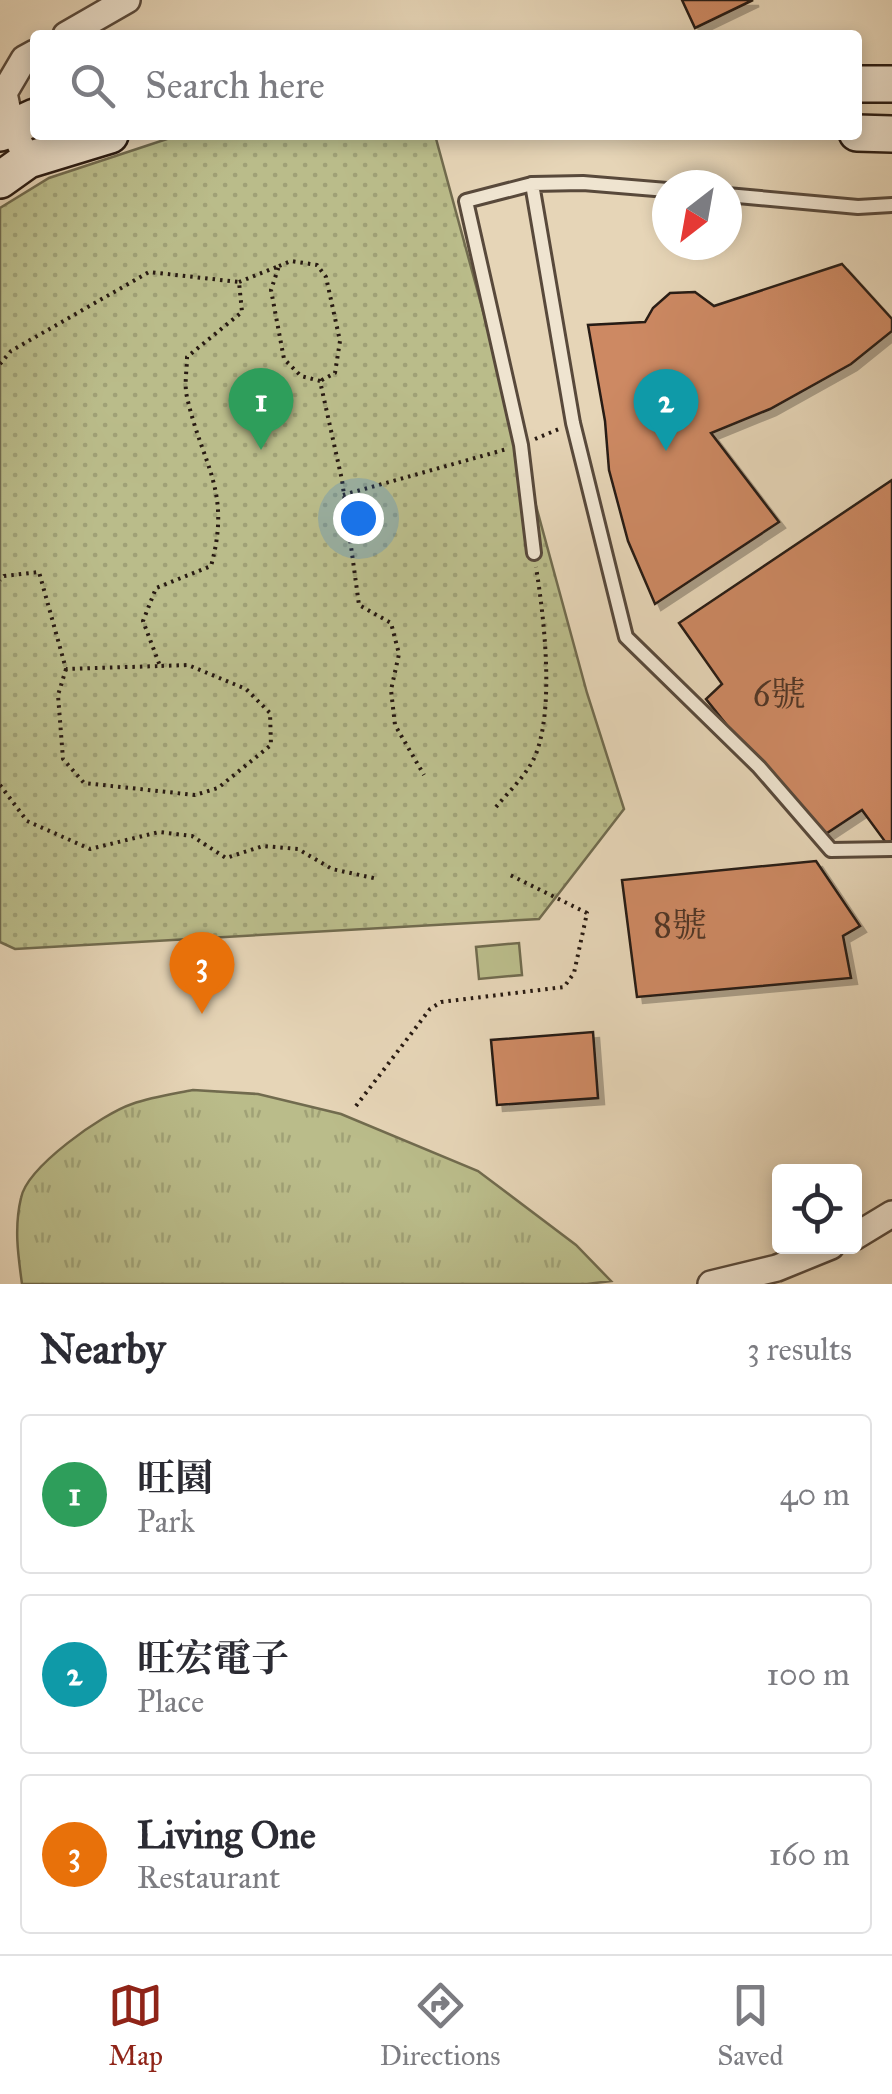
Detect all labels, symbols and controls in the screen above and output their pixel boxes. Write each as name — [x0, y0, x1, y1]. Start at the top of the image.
search box — [30, 30, 862, 140]
icon: search — [65, 58, 120, 113]
text: Search here — [145, 62, 325, 108]
north arrow — [652, 170, 742, 260]
pin: 1 — [228, 368, 294, 450]
pin: 2 — [634, 368, 698, 451]
your location — [333, 493, 384, 544]
house number: 6號 — [753, 673, 805, 716]
house number: 8號 — [653, 904, 707, 947]
pin: 3 — [170, 932, 234, 1014]
map controls — [772, 1164, 862, 1254]
button: locate — [772, 1164, 862, 1254]
text: Nearby — [40, 1323, 165, 1375]
text: 3 results — [747, 1330, 852, 1369]
text: 旺園 — [137, 1455, 213, 1501]
text: 1 — [68, 1475, 81, 1514]
text: 40 m — [780, 1475, 850, 1514]
text: Park — [137, 1502, 195, 1541]
text: 旺宏電子 — [137, 1635, 289, 1681]
text: 2 — [67, 1655, 82, 1694]
text: 100 m — [766, 1655, 850, 1694]
text: Place — [137, 1682, 204, 1721]
text: Living One — [137, 1812, 316, 1858]
text: 3 — [68, 1835, 81, 1874]
text: 160 m — [769, 1835, 850, 1874]
text: Restaurant — [137, 1858, 280, 1897]
tab: Map — [108, 1978, 163, 2073]
tab: Directions — [380, 1978, 501, 2073]
tab: Saved — [717, 1978, 784, 2073]

